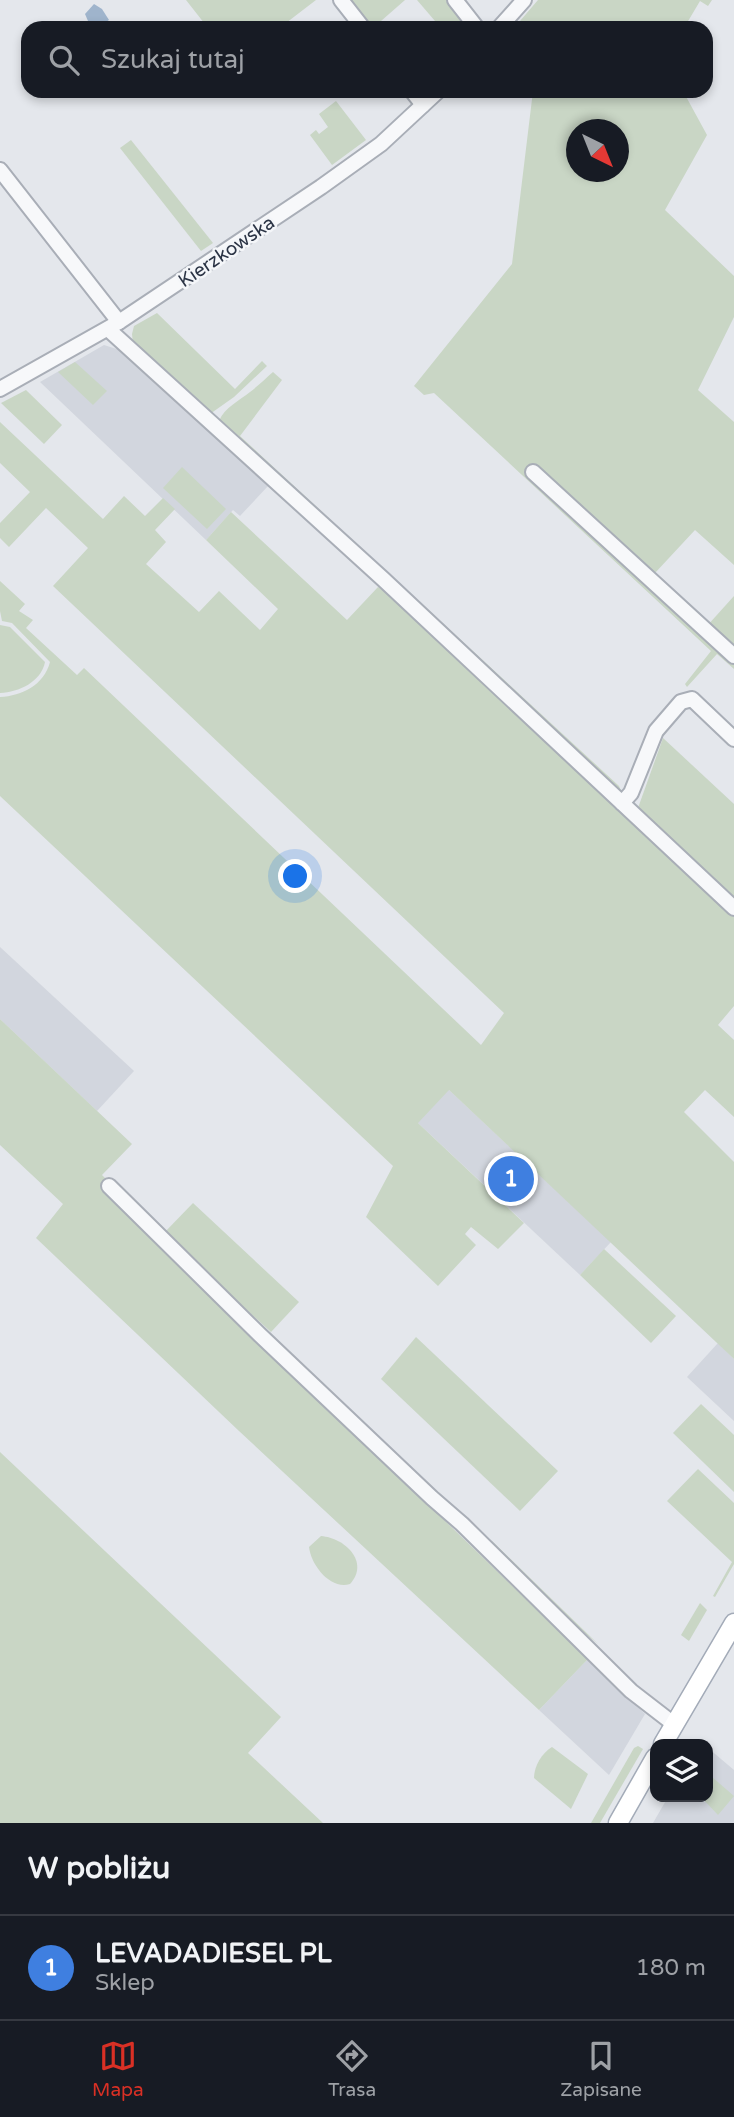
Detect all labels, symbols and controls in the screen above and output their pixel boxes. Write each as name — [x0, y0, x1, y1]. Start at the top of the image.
search box — [21, 21, 713, 98]
icon: search — [45, 41, 83, 79]
text: Szukaj tutaj — [101, 44, 245, 75]
north arrow — [566, 119, 629, 182]
street label: Kierzkowska — [174, 212, 279, 292]
your location — [278, 859, 312, 893]
pin: 1 — [488, 1153, 534, 1205]
map controls — [650, 1739, 713, 1802]
button: layers — [650, 1739, 713, 1802]
text: W pobliżu — [28, 1850, 170, 1887]
text: LEVADADIESEL PL — [95, 1938, 332, 1969]
text: 1 — [44, 1954, 58, 1982]
text: 180 m — [636, 1954, 706, 1982]
text: Sklep — [95, 1969, 155, 1997]
tab: Mapa — [92, 2037, 144, 2101]
tab: Trasa — [328, 2037, 376, 2101]
tab: Zapisane — [560, 2037, 642, 2101]

